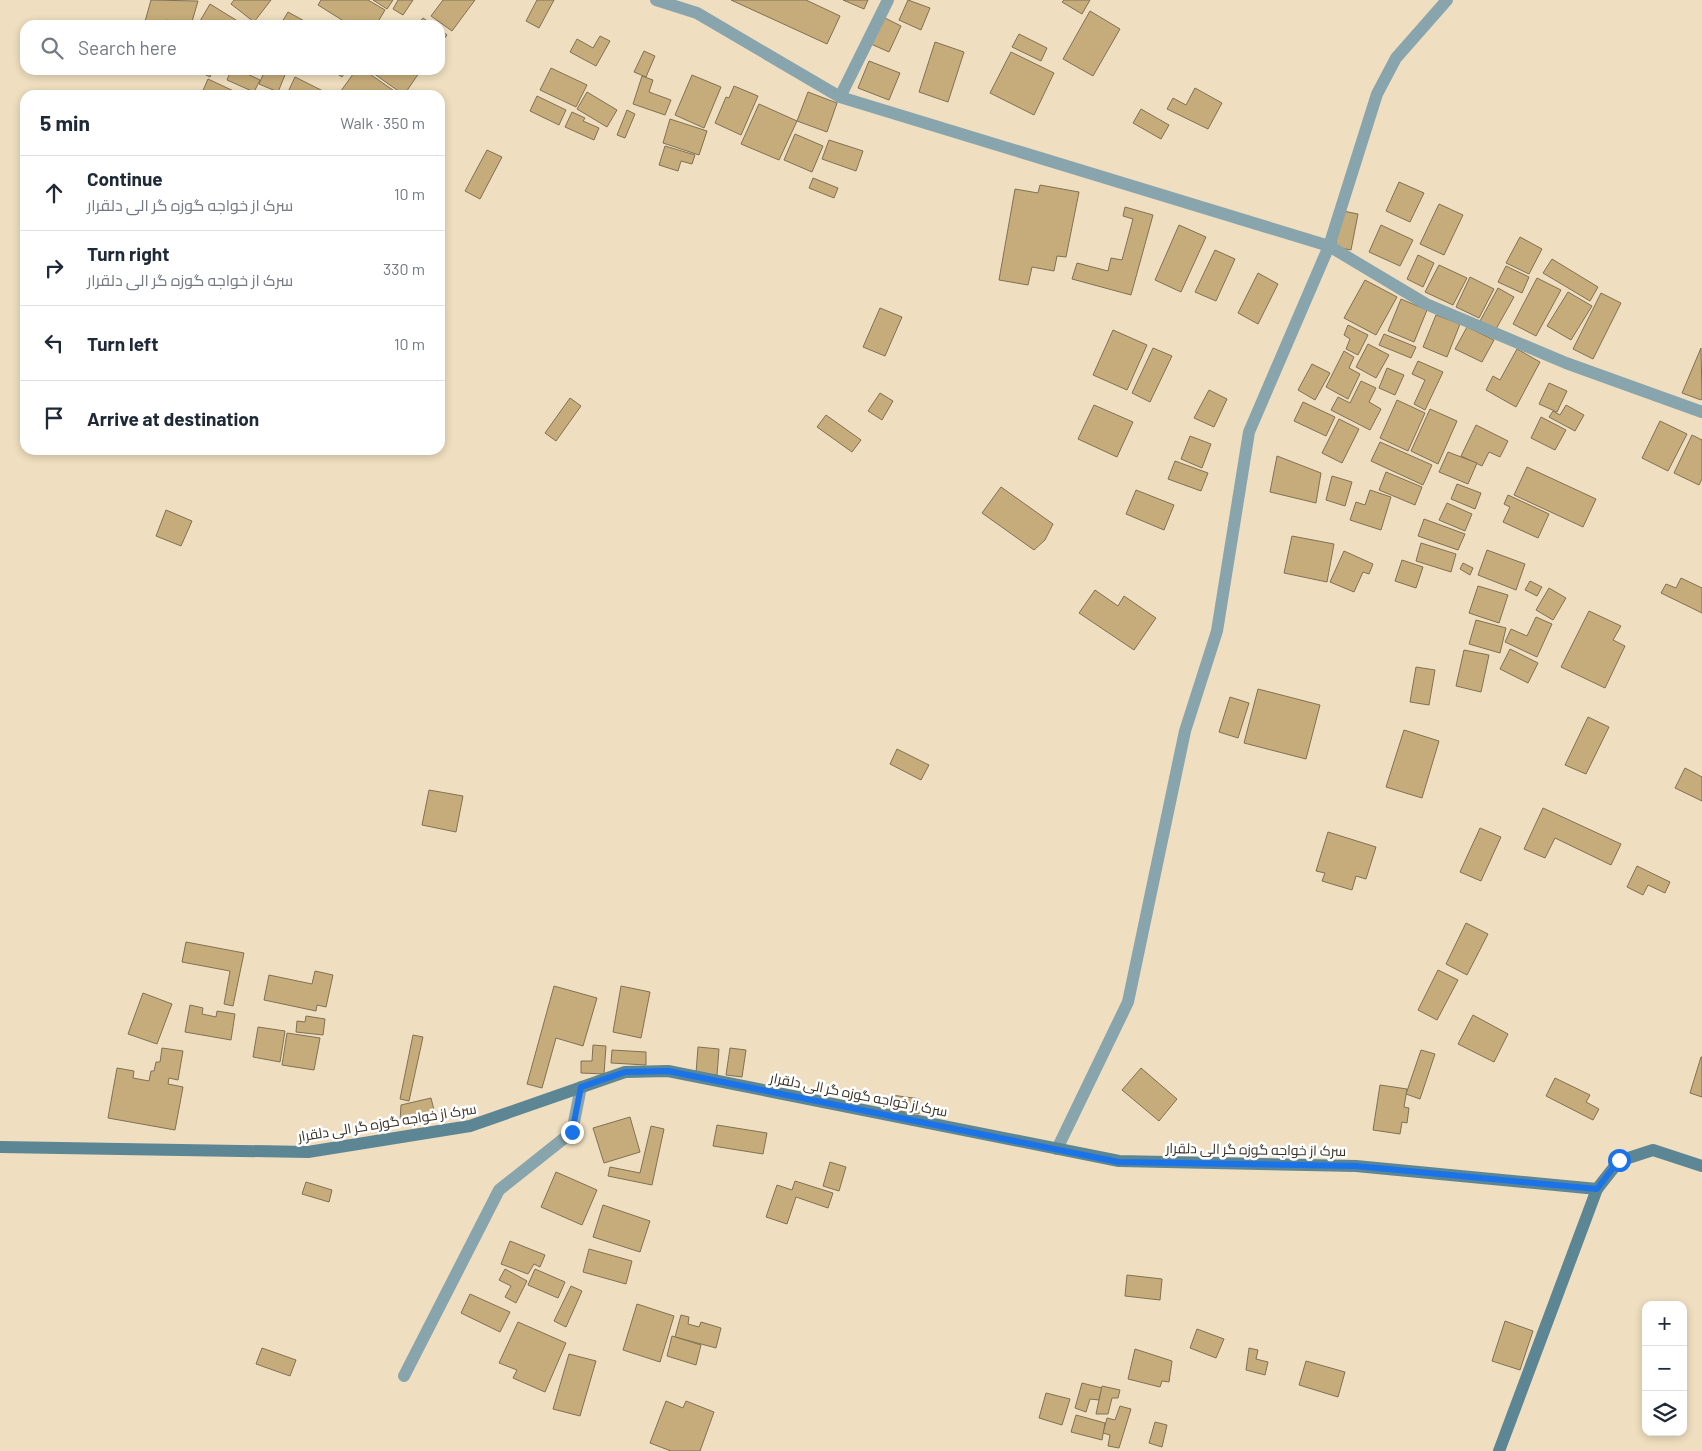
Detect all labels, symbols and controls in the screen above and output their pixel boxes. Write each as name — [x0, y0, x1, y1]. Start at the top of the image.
search box — [20, 20, 445, 75]
icon: search — [38, 34, 66, 62]
text: Search here — [78, 36, 177, 59]
text: 5 min — [40, 110, 90, 135]
text: Walk · 350 m — [340, 113, 425, 132]
text: Continue — [87, 167, 163, 190]
icon: ahead — [40, 179, 68, 207]
text: 10 m — [394, 184, 425, 203]
text: سرک از خواجه گوزه گر الی دلقرار — [87, 195, 293, 214]
text: Turn right — [87, 242, 169, 265]
icon: right — [40, 254, 68, 282]
text: 330 m — [383, 259, 425, 278]
text: سرک از خواجه گوزه گر الی دلقرار — [87, 270, 293, 289]
icon: left — [40, 329, 68, 357]
text: Turn left — [87, 332, 158, 355]
text: 10 m — [394, 334, 425, 353]
icon: arrive — [40, 404, 68, 432]
text: Arrive at destination — [87, 407, 259, 430]
street label: سرک از خواجه گوزه گر الی دلقرار — [768, 1068, 949, 1120]
street label: سرک از خواجه گوزه گر الی دلقرار — [296, 1099, 477, 1145]
route end — [561, 1121, 584, 1144]
street label: سرک از خواجه گوزه گر الی دلقرار — [1165, 1139, 1346, 1159]
route start — [1608, 1149, 1631, 1172]
map controls — [1642, 1301, 1687, 1436]
button: + — [1642, 1301, 1687, 1346]
button: − — [1642, 1346, 1687, 1391]
button: layers — [1642, 1391, 1687, 1436]

